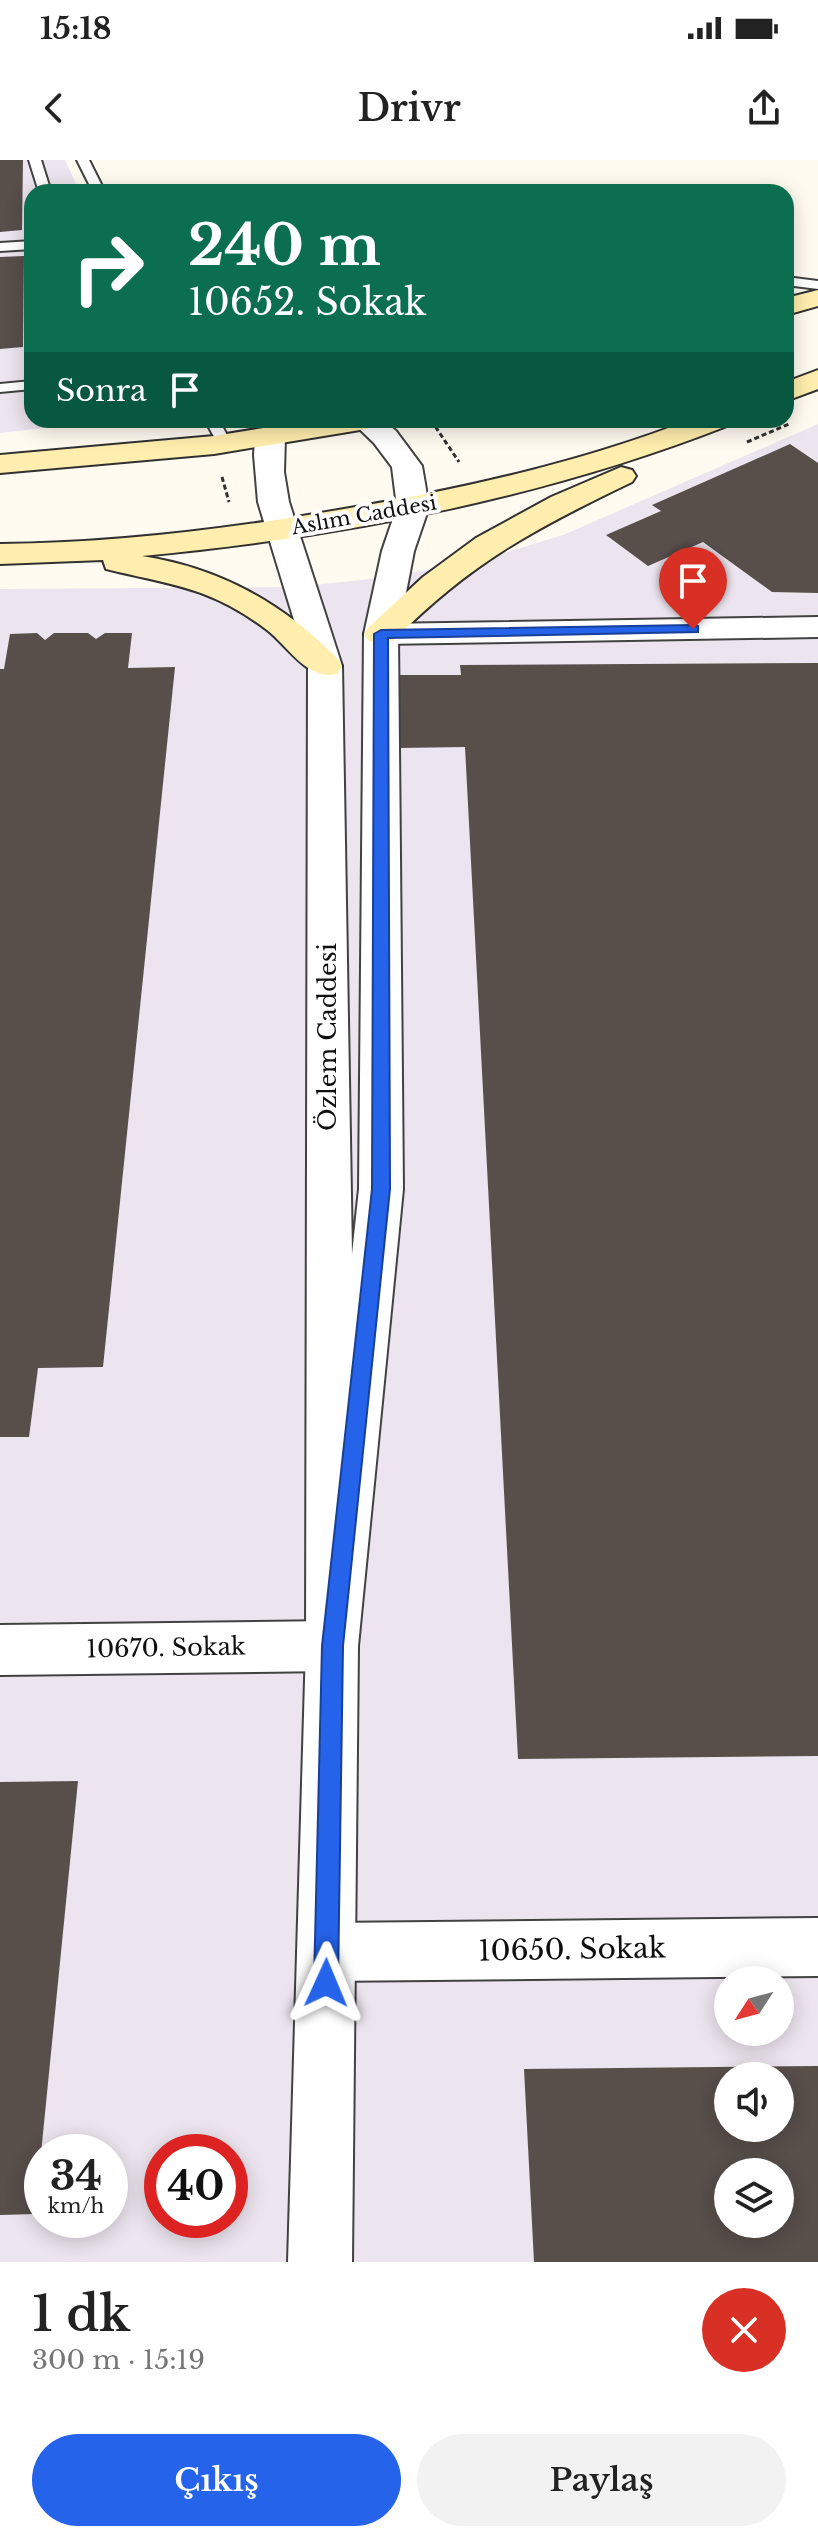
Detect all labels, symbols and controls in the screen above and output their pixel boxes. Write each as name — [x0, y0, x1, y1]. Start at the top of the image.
text: 15:18 — [40, 10, 112, 47]
icon: back — [32, 86, 76, 130]
text: Drivr — [357, 86, 461, 131]
icon: share — [742, 86, 786, 130]
text: 240 m — [188, 211, 381, 280]
icon: right — [56, 216, 160, 320]
text: 10652. Sokak — [188, 280, 426, 325]
icon: arrive — [163, 368, 207, 412]
text: Sonra — [56, 372, 147, 409]
street label: Aslım Caddesi — [289, 490, 438, 540]
pin — [659, 547, 727, 629]
icon: arrive — [671, 559, 715, 603]
street label: Özlem Caddesi — [313, 943, 342, 1131]
street label: 10670. Sokak — [86, 1632, 246, 1663]
street label: 10650. Sokak — [478, 1930, 667, 1969]
position arrow — [284, 1941, 368, 2025]
north arrow — [714, 1966, 794, 2046]
map controls — [714, 1966, 794, 2238]
button: sound — [714, 2062, 794, 2142]
speed limit sign: 40 — [144, 2134, 248, 2238]
text: 34 — [50, 2151, 102, 2201]
button: layers — [714, 2158, 794, 2238]
text: km/h — [48, 2194, 104, 2218]
text: 1 dk — [32, 2284, 130, 2344]
button: close — [702, 2288, 786, 2372]
text: 300 m · 15:19 — [32, 2344, 205, 2376]
button: Çıkış — [32, 2434, 401, 2526]
button: Paylaş — [417, 2434, 786, 2526]

